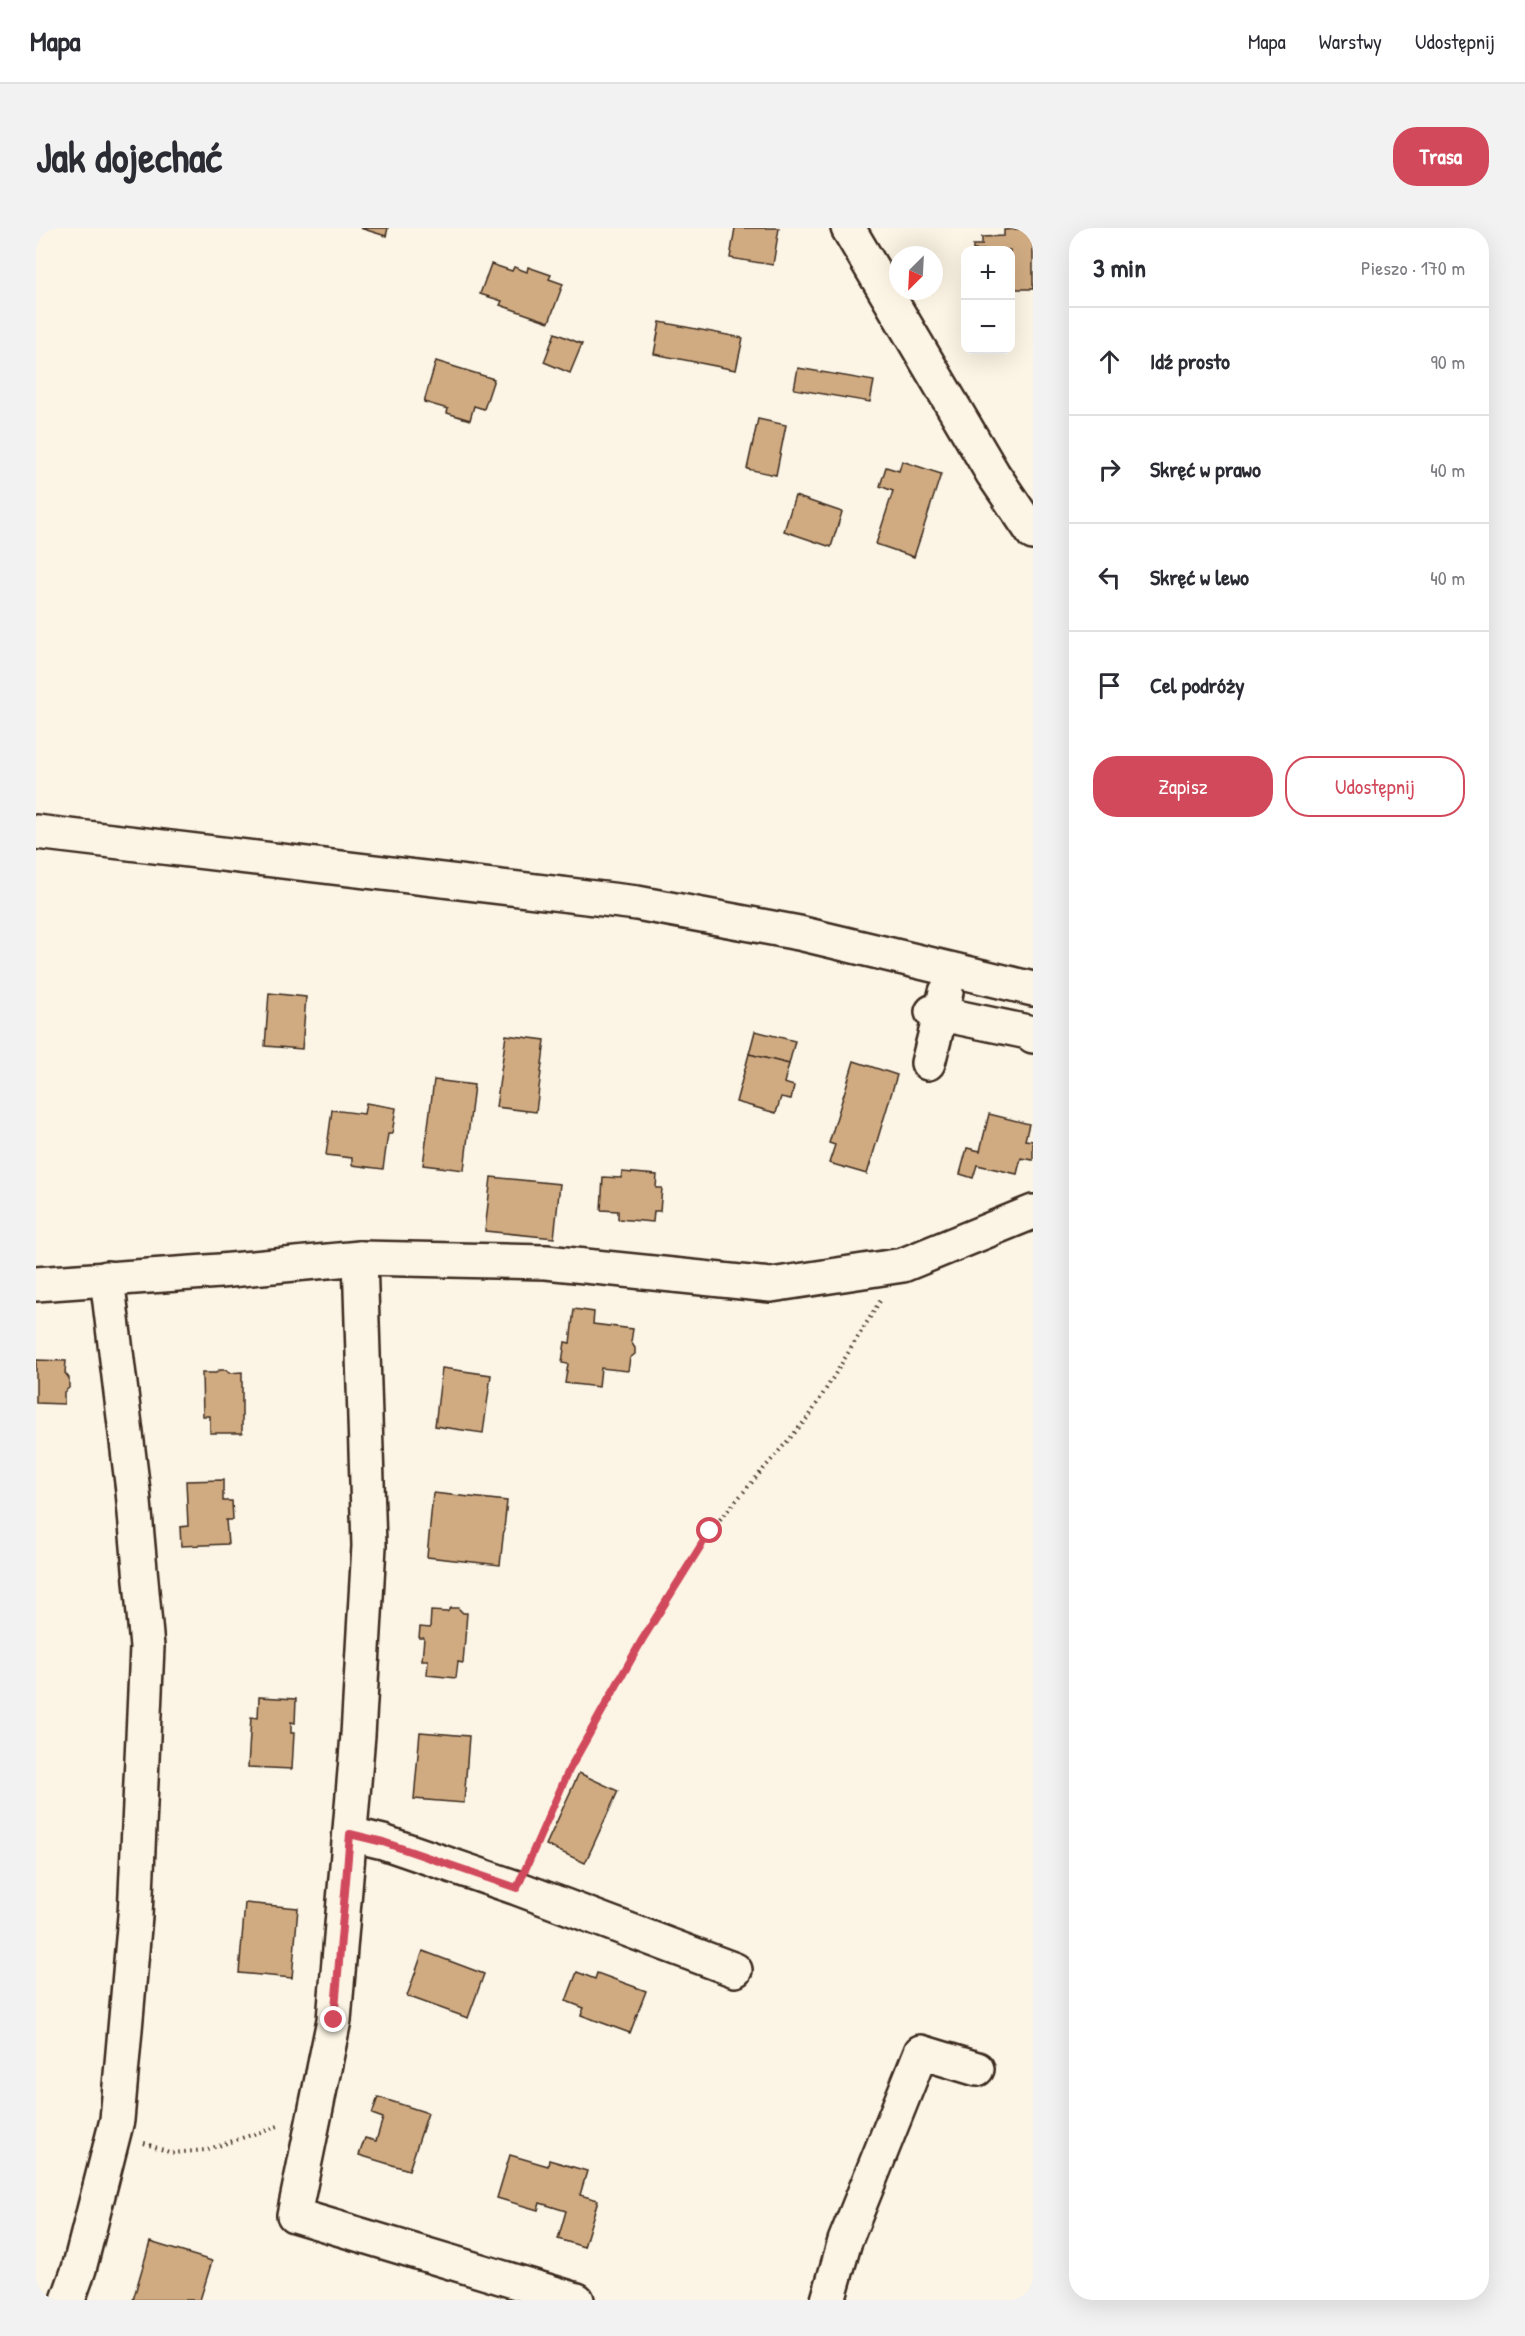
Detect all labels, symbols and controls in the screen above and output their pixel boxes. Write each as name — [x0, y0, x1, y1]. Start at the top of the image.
text: Mapa — [30, 22, 81, 60]
text: Mapa — [1248, 27, 1286, 56]
text: Warstwy — [1319, 27, 1382, 56]
text: Udostępnij — [1415, 27, 1495, 56]
button: Trasa — [1393, 127, 1489, 186]
text: Jak dojechać — [36, 128, 222, 185]
north arrow — [889, 246, 943, 300]
map controls — [961, 246, 1015, 354]
button: + — [961, 246, 1015, 300]
text: 3 min — [1093, 250, 1146, 285]
text: Pieszo · 170 m — [1361, 254, 1465, 281]
button: − — [961, 300, 1015, 354]
icon: ahead — [1093, 345, 1126, 378]
text: Idź prosto — [1150, 346, 1230, 376]
text: 90 m — [1431, 348, 1465, 375]
icon: right — [1093, 453, 1126, 486]
text: Skręć w prawo — [1150, 454, 1261, 484]
text: 40 m — [1430, 456, 1465, 483]
icon: left — [1093, 561, 1126, 594]
text: Skręć w lewo — [1150, 562, 1249, 592]
text: 40 m — [1430, 564, 1465, 591]
icon: arrive — [1093, 669, 1126, 702]
text: Cel podróży — [1150, 670, 1245, 700]
button: Zapisz — [1093, 756, 1273, 817]
button: Udostępnij — [1285, 756, 1465, 817]
route start — [696, 1517, 722, 1543]
route end — [320, 2006, 346, 2032]

